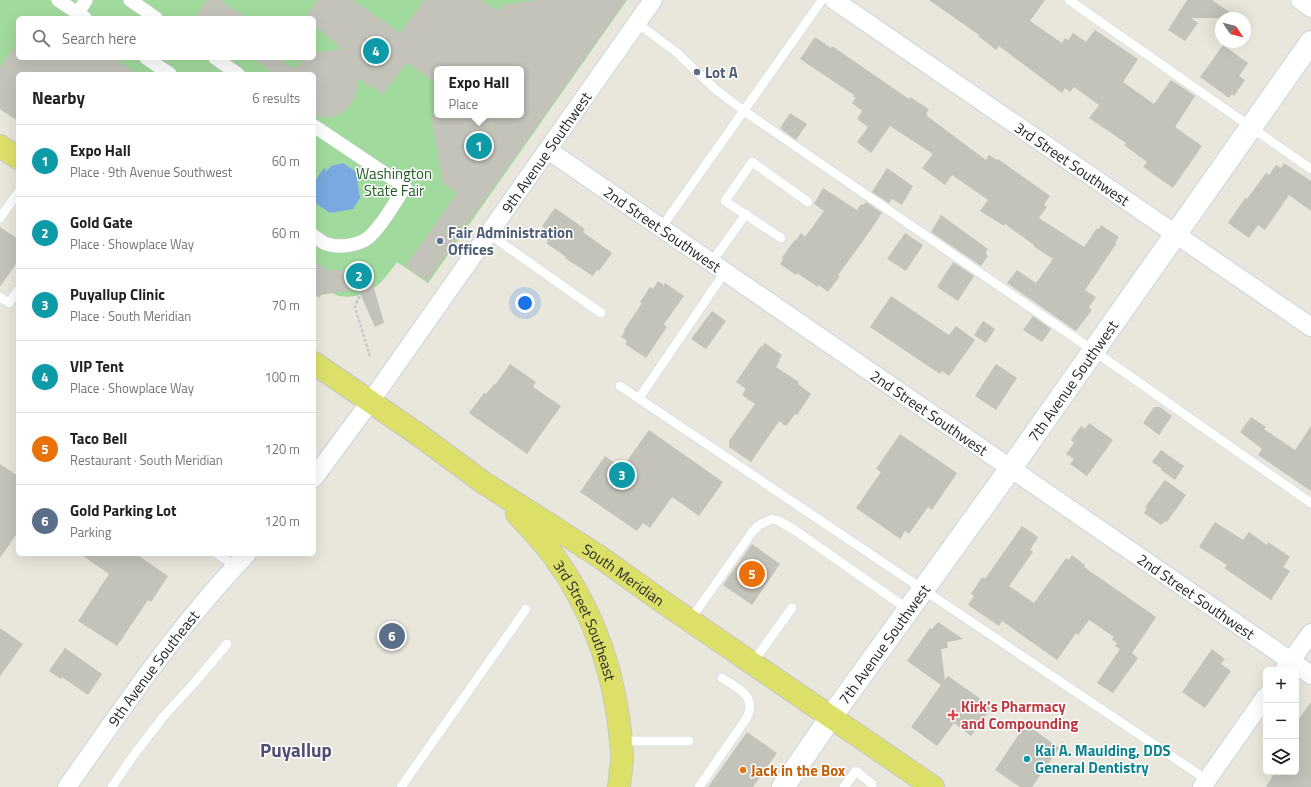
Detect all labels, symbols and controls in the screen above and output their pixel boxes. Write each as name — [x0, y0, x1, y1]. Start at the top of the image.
north arrow — [1215, 12, 1251, 48]
search box — [16, 16, 316, 60]
icon: search — [30, 27, 52, 49]
text: Search here — [62, 27, 136, 50]
pin: 4 — [363, 36, 389, 66]
place label: Lot A — [705, 61, 738, 84]
popup — [434, 66, 524, 118]
marker: Lot A — [692, 67, 702, 77]
text: Expo Hall — [449, 71, 509, 94]
text: Nearby — [32, 85, 85, 111]
street label: 9th Avenue Southwest — [495, 86, 597, 218]
text: 6 results — [252, 88, 300, 108]
text: Place — [449, 94, 478, 114]
street label: 3rd Street Southwest — [1010, 116, 1135, 212]
pin: 1 — [466, 131, 492, 161]
text: Expo Hall — [70, 139, 131, 162]
text: 1 — [41, 151, 49, 171]
text: 60 m — [272, 151, 300, 171]
text: Place · 9th Avenue Southwest — [70, 162, 232, 182]
park label: Washington State Fair — [356, 162, 432, 202]
street label: 2nd Street Southwest — [599, 180, 727, 278]
text: Gold Gate — [70, 211, 133, 234]
place label: Fair Administration Offices — [448, 221, 573, 261]
text: 2 — [41, 223, 49, 243]
text: 60 m — [272, 223, 300, 243]
text: Place · Showplace Way — [70, 234, 194, 254]
marker: Fair Administration Offices — [435, 236, 445, 246]
pin: 2 — [346, 261, 372, 291]
text: Puyallup Clinic — [70, 283, 165, 306]
your location — [515, 293, 535, 313]
text: 3 — [41, 295, 49, 315]
text: 70 m — [272, 295, 300, 315]
text: Place · South Meridian — [70, 306, 191, 326]
street label: 7th Avenue Southwest — [1022, 315, 1124, 446]
text: VIP Tent — [70, 355, 124, 378]
street label: 2nd Street Southwest — [866, 364, 993, 462]
text: 4 — [41, 367, 49, 387]
text: 100 m — [264, 367, 300, 387]
text: Place · Showplace Way — [70, 378, 194, 398]
text: Taco Bell — [70, 427, 127, 450]
text: 5 — [41, 439, 49, 459]
text: 120 m — [264, 439, 300, 459]
text: Restaurant · South Meridian — [70, 450, 223, 470]
pin: 3 — [609, 460, 635, 490]
text: Gold Parking Lot — [70, 499, 176, 522]
text: 6 — [41, 511, 49, 531]
text: 120 m — [264, 511, 300, 531]
text: Parking — [70, 522, 111, 542]
street label: South Meridian — [578, 537, 670, 611]
street label: 2nd Street Southwest — [1133, 547, 1260, 645]
street label: 3rd Street Southeast — [548, 555, 622, 684]
pin: 5 — [739, 559, 765, 589]
street label: 7th Avenue Southwest — [832, 578, 936, 709]
street label: 9th Avenue Southeast — [102, 604, 205, 731]
pin: 6 — [379, 621, 405, 651]
map controls — [1263, 667, 1299, 775]
button: + — [1263, 667, 1299, 703]
place label: Kirk's Pharmacy and Compounding — [961, 695, 1078, 735]
button: − — [1263, 703, 1299, 739]
marker: Kirk's Pharmacy and Compounding — [948, 710, 958, 720]
district label: Puyallup — [260, 735, 332, 764]
place label: Kai A. Maulding, DDS General Dentistry — [1035, 739, 1171, 779]
button: layers — [1263, 739, 1299, 775]
marker: Kai A. Maulding, DDS General Dentistry — [1022, 754, 1032, 764]
place label: Jack in the Box — [751, 759, 845, 782]
marker: Jack in the Box — [738, 765, 748, 775]

